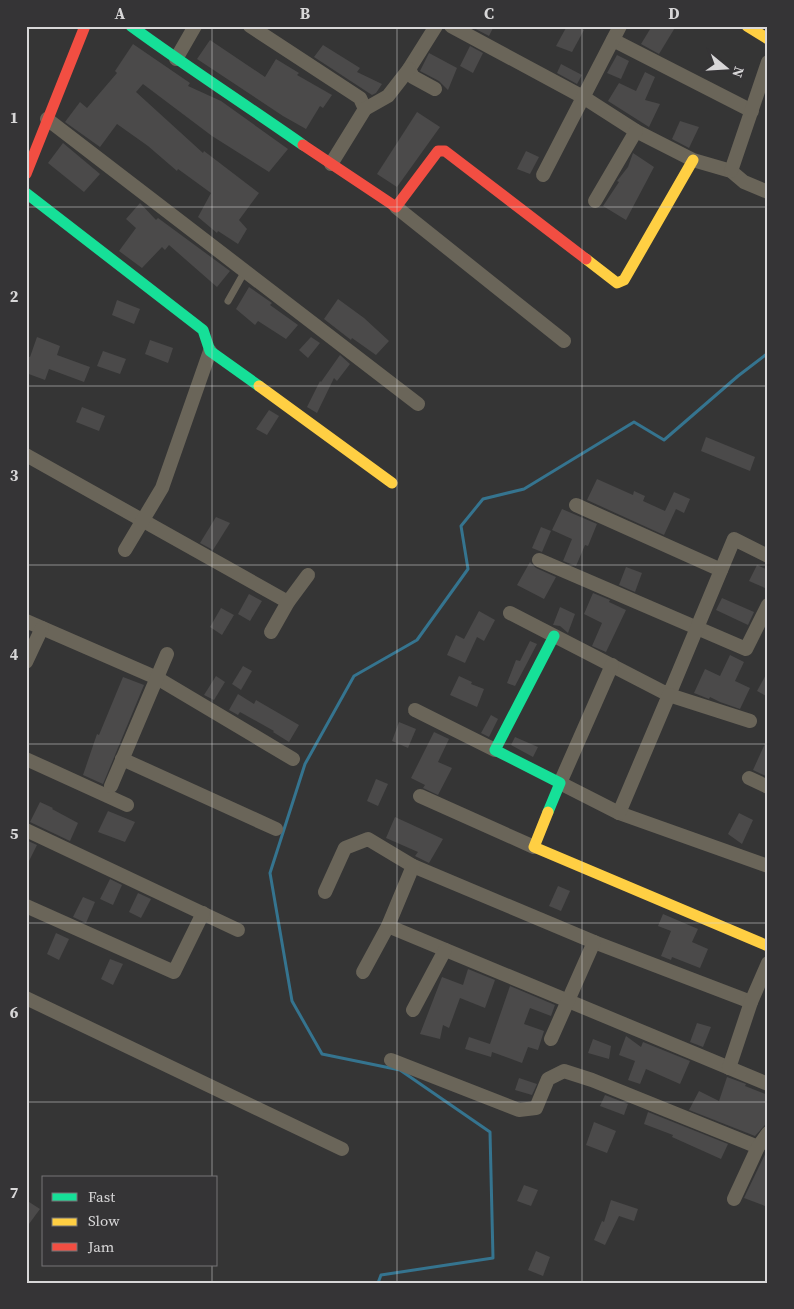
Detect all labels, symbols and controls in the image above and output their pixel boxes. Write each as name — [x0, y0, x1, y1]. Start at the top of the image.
text: A — [115, 2, 126, 24]
text: B — [300, 2, 311, 24]
text: C — [484, 2, 494, 24]
text: D — [668, 2, 680, 24]
north arrow — [702, 42, 752, 92]
text: N — [727, 64, 749, 80]
text: 1 — [10, 106, 18, 128]
text: 2 — [10, 285, 19, 307]
text: 3 — [10, 464, 19, 486]
text: 4 — [10, 643, 19, 665]
text: 5 — [10, 822, 19, 844]
text: 6 — [10, 1001, 19, 1023]
legend — [42, 1176, 218, 1266]
text: 7 — [10, 1181, 19, 1203]
text: Fast — [88, 1186, 115, 1207]
text: Slow — [88, 1210, 120, 1231]
text: Jam — [87, 1236, 115, 1257]

